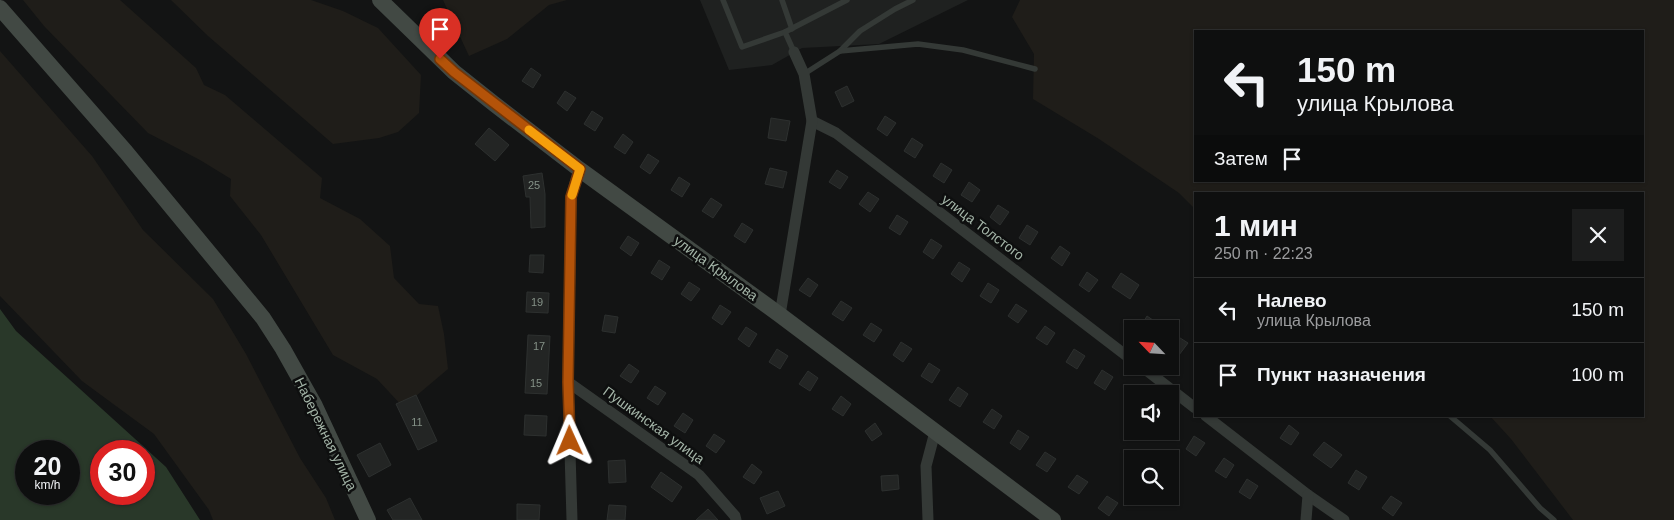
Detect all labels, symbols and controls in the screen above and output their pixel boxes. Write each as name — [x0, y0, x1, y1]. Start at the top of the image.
pin — [419, 8, 461, 59]
icon: arrive — [426, 15, 454, 43]
icon: left — [1214, 50, 1279, 115]
text: 150 m — [1297, 50, 1396, 89]
text: улица Крылова — [1297, 91, 1453, 116]
icon: arrive — [1278, 145, 1306, 173]
text: Затем — [1214, 148, 1268, 169]
house number: 25 — [528, 179, 540, 191]
street label: улица Толстого — [939, 191, 1028, 263]
text: 1 мин — [1214, 209, 1298, 242]
button: close — [1572, 209, 1624, 261]
street label: улица Крылова — [671, 232, 761, 304]
text: 250 m · 22:23 — [1214, 245, 1313, 262]
text: Налево — [1257, 290, 1327, 311]
house number: 19 — [531, 296, 543, 308]
icon: left — [1214, 296, 1242, 324]
text: 150 m — [1571, 299, 1624, 320]
text: улица Крылова — [1257, 312, 1371, 329]
north arrow — [1124, 320, 1179, 375]
map controls — [1124, 320, 1179, 505]
house number: 17 — [533, 340, 545, 352]
icon: arrive — [1214, 361, 1242, 389]
text: Пункт назначения — [1257, 364, 1426, 385]
text: 100 m — [1571, 364, 1624, 385]
street label: Набережная улица — [292, 375, 360, 493]
house number: 15 — [530, 377, 542, 389]
street label: Пушкинская улица — [600, 383, 708, 467]
button: sound — [1124, 385, 1179, 440]
position arrow — [543, 414, 595, 466]
house number: 11 — [411, 416, 423, 428]
speed limit sign: 30 — [90, 440, 155, 505]
button: search — [1124, 450, 1179, 505]
text: 20 — [34, 452, 61, 480]
text: km/h — [34, 478, 61, 492]

